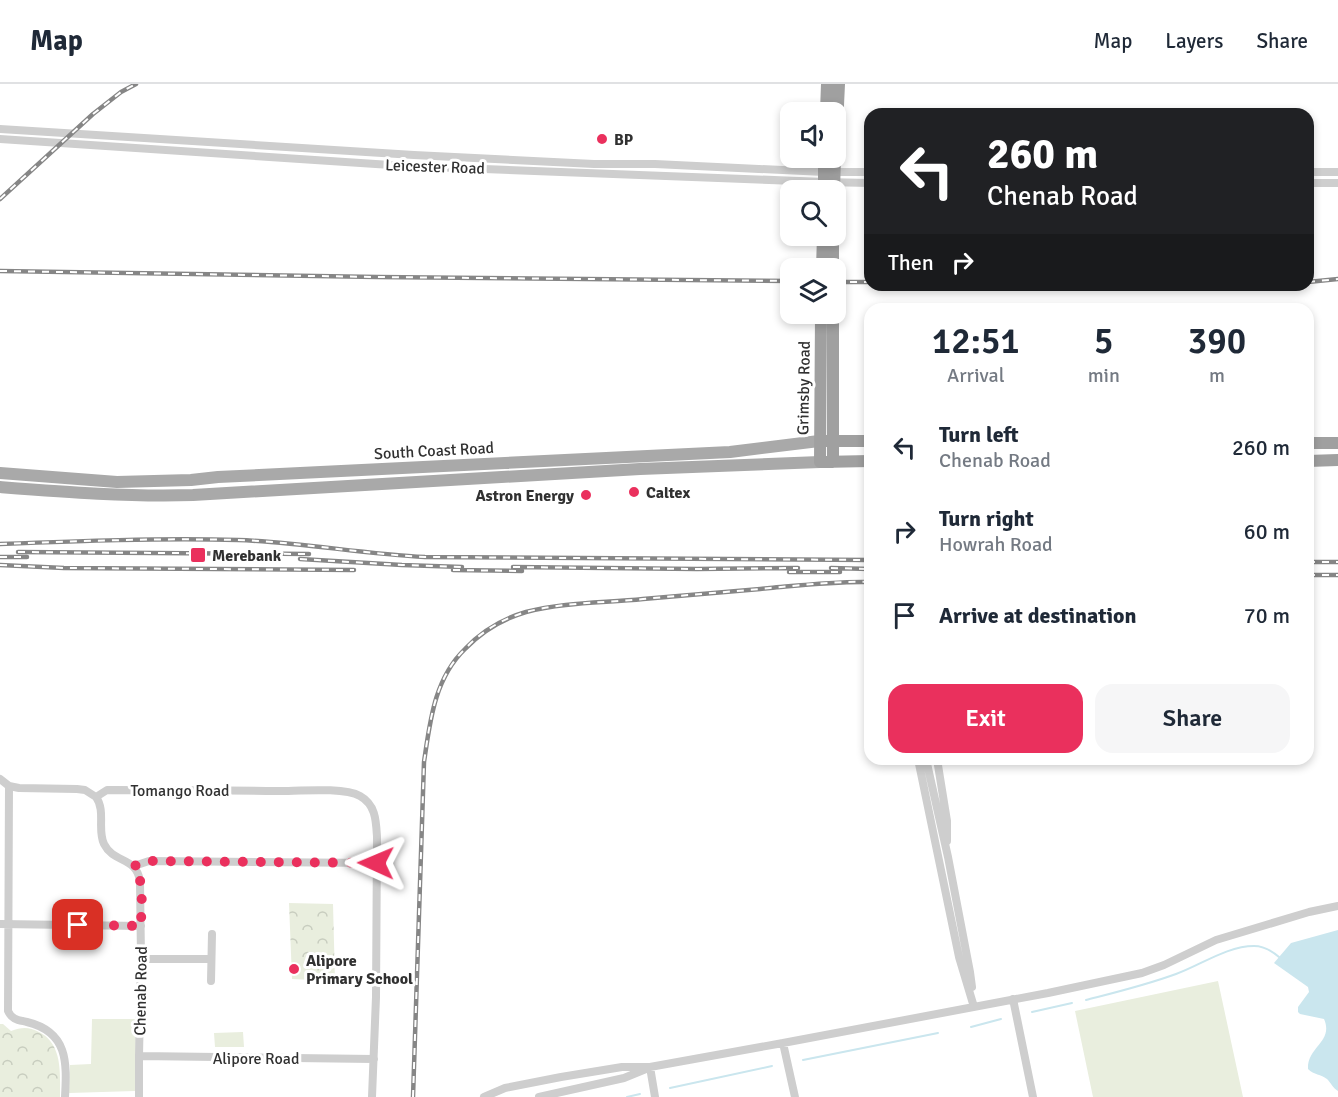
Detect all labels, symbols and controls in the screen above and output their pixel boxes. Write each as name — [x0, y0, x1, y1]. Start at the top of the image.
text: Map — [30, 24, 83, 58]
text: Map — [1094, 28, 1132, 54]
text: Layers — [1165, 28, 1223, 54]
text: Share — [1256, 28, 1308, 54]
map controls — [780, 102, 846, 324]
button: sound — [780, 102, 846, 168]
text: 260 m — [987, 129, 1098, 180]
place label: BP — [614, 130, 633, 150]
marker: BP — [595, 132, 609, 146]
icon: left — [888, 132, 966, 210]
street label: Leicester Road — [385, 155, 485, 179]
button: search — [780, 180, 846, 246]
text: Chenab Road — [987, 180, 1138, 213]
icon: right — [946, 246, 979, 279]
text: Then — [888, 249, 934, 276]
button: layers — [780, 258, 846, 324]
text: 12:51 — [932, 319, 1020, 364]
text: 5 — [1094, 319, 1114, 364]
text: 390 — [1188, 319, 1246, 364]
street label: Grimsby Road — [793, 341, 815, 435]
text: Arrival — [947, 363, 1005, 388]
text: min — [1088, 363, 1120, 388]
text: m — [1209, 363, 1225, 388]
text: Turn left — [939, 421, 1019, 448]
icon: left — [888, 431, 921, 464]
text: 260 m — [1232, 434, 1290, 461]
street label: South Coast Road — [374, 438, 495, 464]
text: Chenab Road — [939, 448, 1051, 473]
place label: Caltex — [646, 483, 691, 503]
marker: Caltex — [627, 485, 641, 499]
place label: Astron Energy — [475, 486, 574, 506]
marker: Astron Energy — [579, 488, 593, 502]
text: Turn right — [939, 505, 1034, 532]
icon: right — [888, 515, 921, 548]
text: 60 m — [1244, 518, 1290, 545]
text: Howrah Road — [939, 532, 1053, 557]
marker: Merebank — [189, 546, 207, 564]
place label: Merebank — [212, 546, 282, 566]
icon: arrive — [888, 599, 921, 632]
text: Arrive at destination — [939, 602, 1136, 629]
text: 70 m — [1244, 602, 1290, 629]
button: Exit — [888, 684, 1083, 753]
button: Share — [1095, 684, 1290, 753]
street label: Tomango Road — [131, 781, 229, 801]
position arrow — [344, 831, 408, 895]
pin — [52, 899, 103, 950]
icon: arrive — [61, 908, 94, 941]
street label: Chenab Road — [130, 946, 152, 1036]
place label: Alipore Primary School — [306, 951, 413, 989]
marker: Alipore Primary School — [287, 962, 301, 976]
street label: Alipore Road — [213, 1049, 299, 1069]

